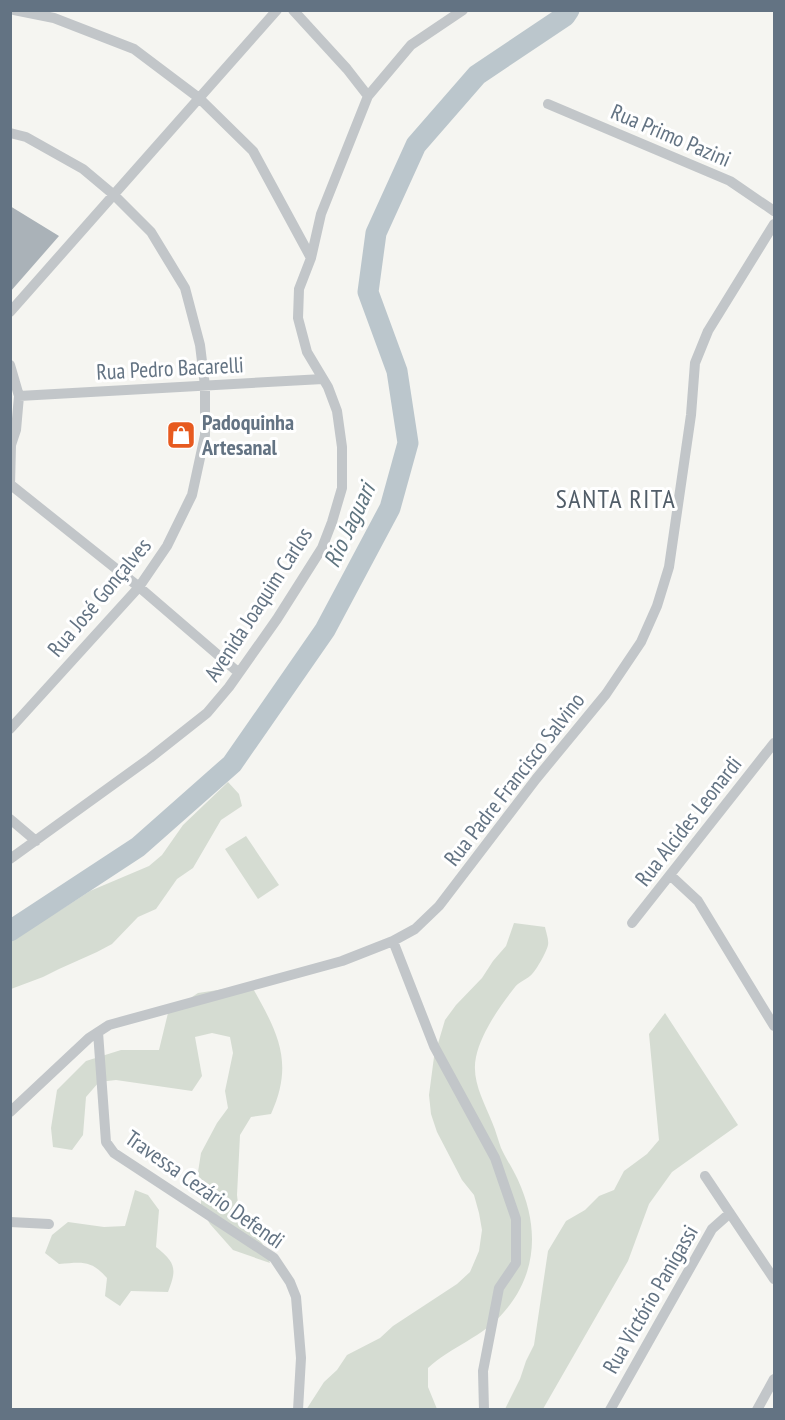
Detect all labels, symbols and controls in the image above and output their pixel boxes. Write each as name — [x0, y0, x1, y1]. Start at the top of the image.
street label: Rua Primo Pazini — [607, 97, 735, 173]
street label: Rua Pedro Bacarelli — [96, 350, 244, 386]
place label: Padoquinha Artesanal — [201, 408, 294, 461]
shop icon: Padoquinha Artesanal — [165, 419, 197, 451]
water label: Rio Jaguari — [316, 475, 383, 572]
district label: SANTA RITA — [556, 482, 676, 515]
street label: Avenida Joaquim Carlos — [198, 522, 318, 686]
street label: Rua José Gonçalves — [41, 532, 157, 662]
street label: Rua Padre Francisco Salvino — [438, 687, 590, 871]
street label: Rua Alcides Leonardi — [629, 750, 747, 892]
street label: Travessa Cezário Defendi — [120, 1124, 290, 1254]
street label: Rua Victório Panigassi — [596, 1220, 704, 1378]

